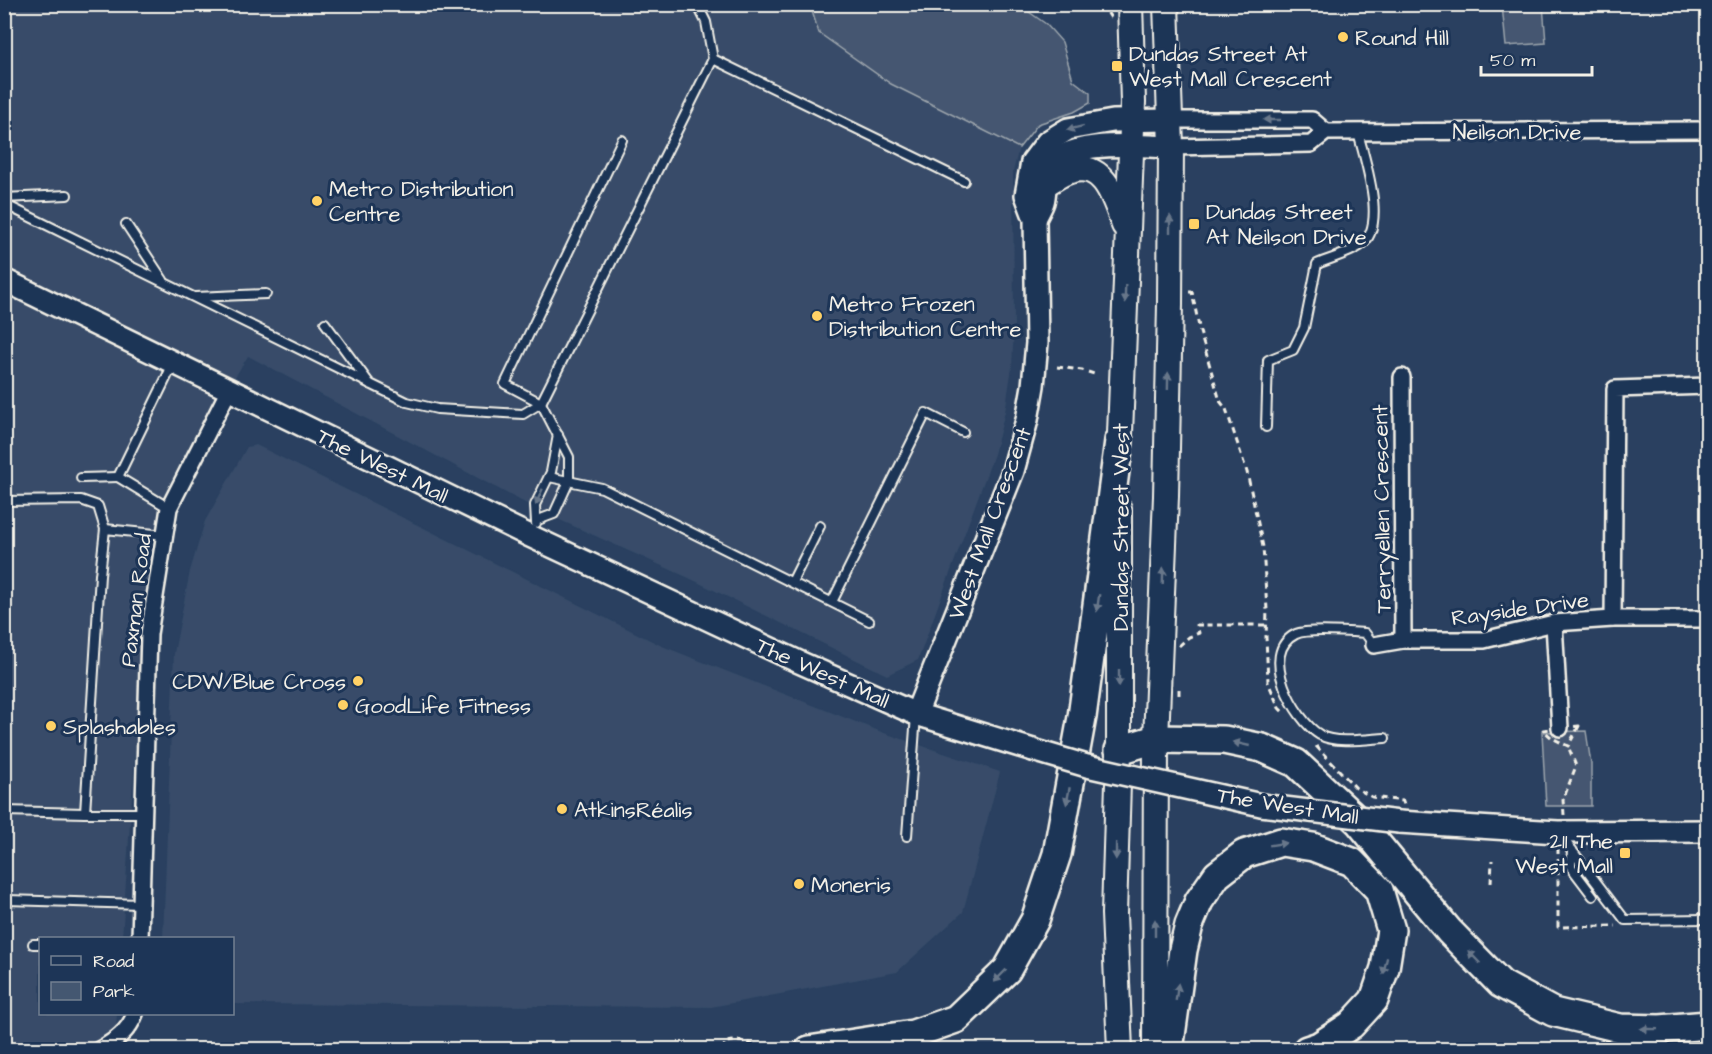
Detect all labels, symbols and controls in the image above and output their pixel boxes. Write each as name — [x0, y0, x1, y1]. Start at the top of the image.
place label: Round Hill — [1355, 23, 1449, 54]
marker: Round Hill — [1336, 30, 1350, 44]
place label: Dundas Street At West Mall Crescent — [1129, 39, 1332, 95]
scale bar — [1481, 39, 1592, 77]
text: 50 m — [1490, 48, 1535, 73]
marker: Dundas Street At West Mall Crescent — [1110, 59, 1124, 73]
one-way arrow — [1262, 115, 1281, 125]
street label: Neilson Drive — [1453, 117, 1581, 148]
one-way arrow — [1066, 123, 1084, 133]
place label: Metro Distribution Centre — [329, 174, 513, 230]
marker: Metro Distribution Centre — [310, 194, 324, 208]
place label: Dundas Street At Neilson Drive — [1206, 197, 1367, 253]
one-way arrow — [1165, 215, 1175, 234]
marker: Dundas Street At Neilson Drive — [1187, 217, 1201, 231]
one-way arrow — [1121, 284, 1130, 303]
place label: Metro Frozen Distribution Centre — [829, 289, 1021, 345]
marker: Metro Frozen Distribution Centre — [810, 309, 824, 323]
one-way arrow — [1163, 371, 1173, 390]
street label: Terryellen Crescent — [1365, 404, 1401, 614]
street label: The West Mall — [311, 421, 453, 512]
street label: West Mall Crescent — [941, 423, 1040, 624]
street label: Dundas Street West — [1106, 423, 1137, 631]
one-way arrow — [535, 488, 544, 505]
street label: Paxman Road — [113, 532, 160, 669]
one-way arrow — [1158, 566, 1167, 585]
street label: Rayside Drive — [1450, 584, 1591, 635]
one-way arrow — [1093, 594, 1102, 613]
street label: The West Mall — [751, 630, 894, 717]
place label: CDW/Blue Cross — [172, 667, 346, 698]
one-way arrow — [1114, 668, 1124, 687]
marker: CDW/Blue Cross — [351, 674, 365, 688]
place label: GoodLife Fitness — [355, 691, 531, 722]
marker: GoodLife Fitness — [336, 698, 350, 712]
place label: Splashables — [63, 712, 176, 743]
marker: Splashables — [44, 719, 58, 733]
one-way arrow — [1231, 738, 1250, 748]
street label: The West Mall — [1215, 780, 1361, 833]
one-way arrow — [1063, 787, 1072, 806]
place label: AtkinsRéalis — [574, 795, 693, 826]
marker: AtkinsRéalis — [555, 802, 569, 816]
place label: 211 The West Mall — [1515, 826, 1613, 882]
one-way arrow — [1269, 840, 1288, 849]
one-way arrow — [1111, 841, 1121, 860]
marker: 211 The West Mall — [1618, 846, 1632, 860]
place label: Moneris — [811, 870, 891, 901]
marker: Moneris — [792, 877, 806, 891]
one-way arrow — [1150, 919, 1160, 938]
legend — [39, 937, 234, 1015]
text: Road — [93, 949, 134, 974]
one-way arrow — [1467, 950, 1481, 965]
one-way arrow — [1379, 957, 1389, 975]
one-way arrow — [993, 969, 1007, 983]
text: Park — [93, 979, 135, 1004]
one-way arrow — [1173, 982, 1182, 1001]
one-way arrow — [1640, 1024, 1659, 1034]

